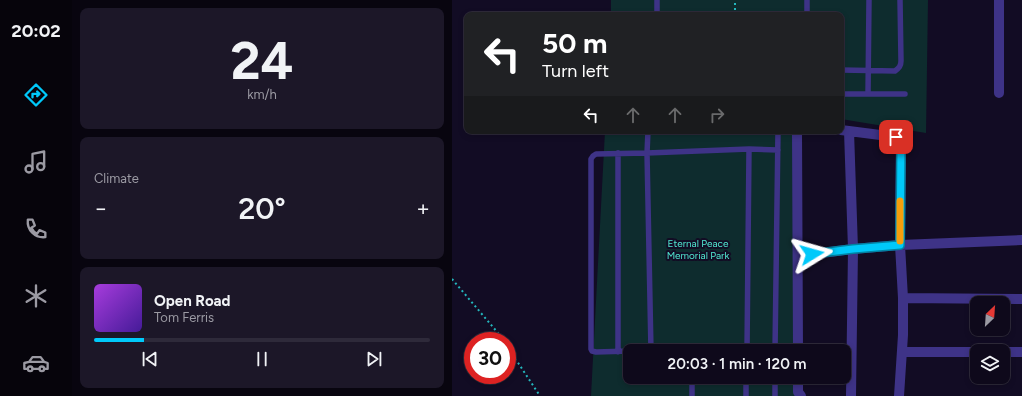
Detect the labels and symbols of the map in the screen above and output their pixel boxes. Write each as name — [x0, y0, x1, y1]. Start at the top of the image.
pin — [879, 120, 913, 154]
position arrow — [791, 233, 833, 275]
park label: Eternal Peace Memorial Park — [667, 237, 730, 262]
north arrow — [970, 296, 1010, 336]
speed limit sign: 30 — [464, 332, 516, 384]

